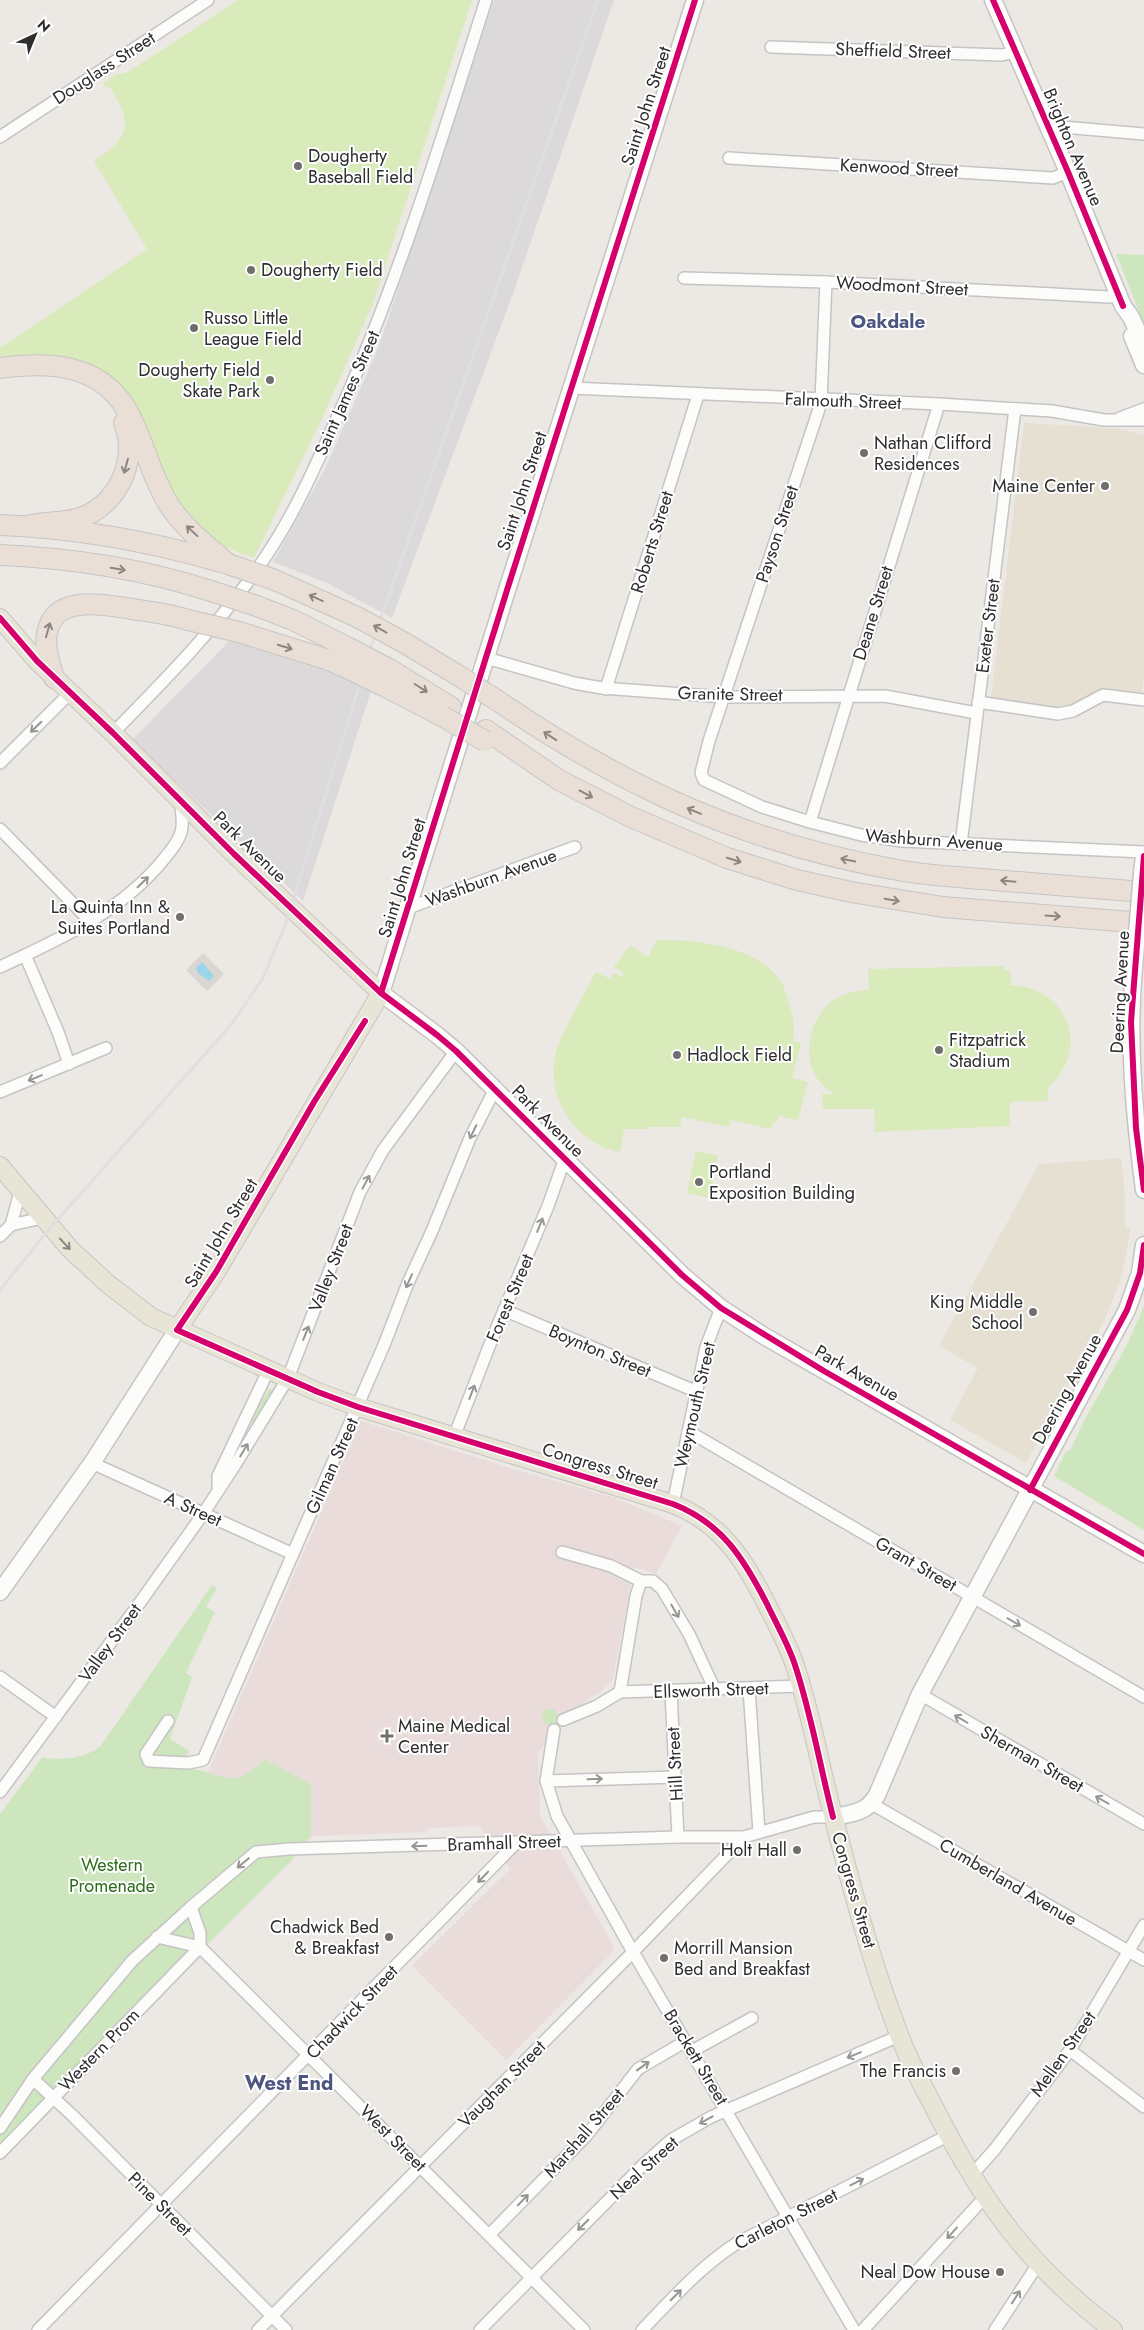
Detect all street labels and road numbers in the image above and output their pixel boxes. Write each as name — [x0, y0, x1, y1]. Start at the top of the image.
street label: Douglass Street — [48, 25, 161, 111]
street label: Sheffield Street — [835, 36, 952, 66]
street label: Saint John Street — [615, 42, 678, 169]
street label: Brighton Avenue — [1036, 84, 1110, 210]
street label: Kenwood Street — [839, 152, 960, 184]
street label: Woodmont Street — [835, 270, 969, 302]
street label: Saint James Street — [308, 326, 386, 460]
street label: Falmouth Street — [784, 386, 902, 416]
street label: Saint John Street — [491, 427, 554, 554]
street label: Payson Street — [749, 481, 805, 586]
street label: Roberts Street — [624, 487, 680, 596]
street label: Deane Street — [846, 562, 900, 663]
street label: Exeter Street — [969, 577, 1007, 675]
street label: Granite Street — [677, 680, 783, 708]
street label: Park Avenue — [207, 805, 293, 889]
street label: Saint John Street — [371, 814, 433, 941]
street label: Washburn Avenue — [864, 822, 1004, 858]
street label: Washburn Avenue — [422, 842, 560, 914]
street label: Deering Avenue — [1104, 930, 1136, 1054]
street label: Park Avenue — [506, 1079, 590, 1163]
street label: Saint John Street — [178, 1173, 264, 1293]
street label: Valley Street — [302, 1220, 360, 1316]
street label: Forest Street — [480, 1249, 540, 1346]
street label: Boynton Street — [545, 1318, 656, 1385]
street label: Deering Avenue — [1026, 1329, 1108, 1449]
street label: Park Avenue — [810, 1338, 904, 1408]
street label: Weymouth Street — [668, 1339, 722, 1471]
street label: Gilman Street — [299, 1413, 365, 1518]
street label: Congress Street — [539, 1436, 662, 1496]
street label: A Street — [160, 1485, 226, 1533]
street label: Grant Street — [870, 1530, 962, 1598]
street label: Valley Street — [72, 1597, 148, 1688]
street label: Ellsworth Street — [653, 1675, 770, 1705]
street label: Sherman Street — [976, 1719, 1089, 1799]
street label: Hill Street — [660, 1726, 690, 1802]
street label: Bramhall Street — [447, 1828, 562, 1858]
street label: Congress Street — [825, 1829, 883, 1952]
street label: Cumberland Avenue — [934, 1832, 1082, 1932]
street label: Chadwick Street — [300, 1958, 404, 2065]
street label: Western Prom — [53, 2003, 145, 2097]
street label: Brackett Street — [657, 2004, 735, 2110]
street label: Mellen Street — [1024, 2005, 1102, 2102]
street label: Vaughan Street — [452, 2034, 552, 2134]
street label: Marshall Street — [538, 2082, 631, 2184]
street label: West Street — [354, 2099, 433, 2178]
street label: Neal Street — [604, 2130, 685, 2206]
street label: Pine Street — [122, 2166, 199, 2243]
street label: Carleton Street — [730, 2182, 843, 2256]

